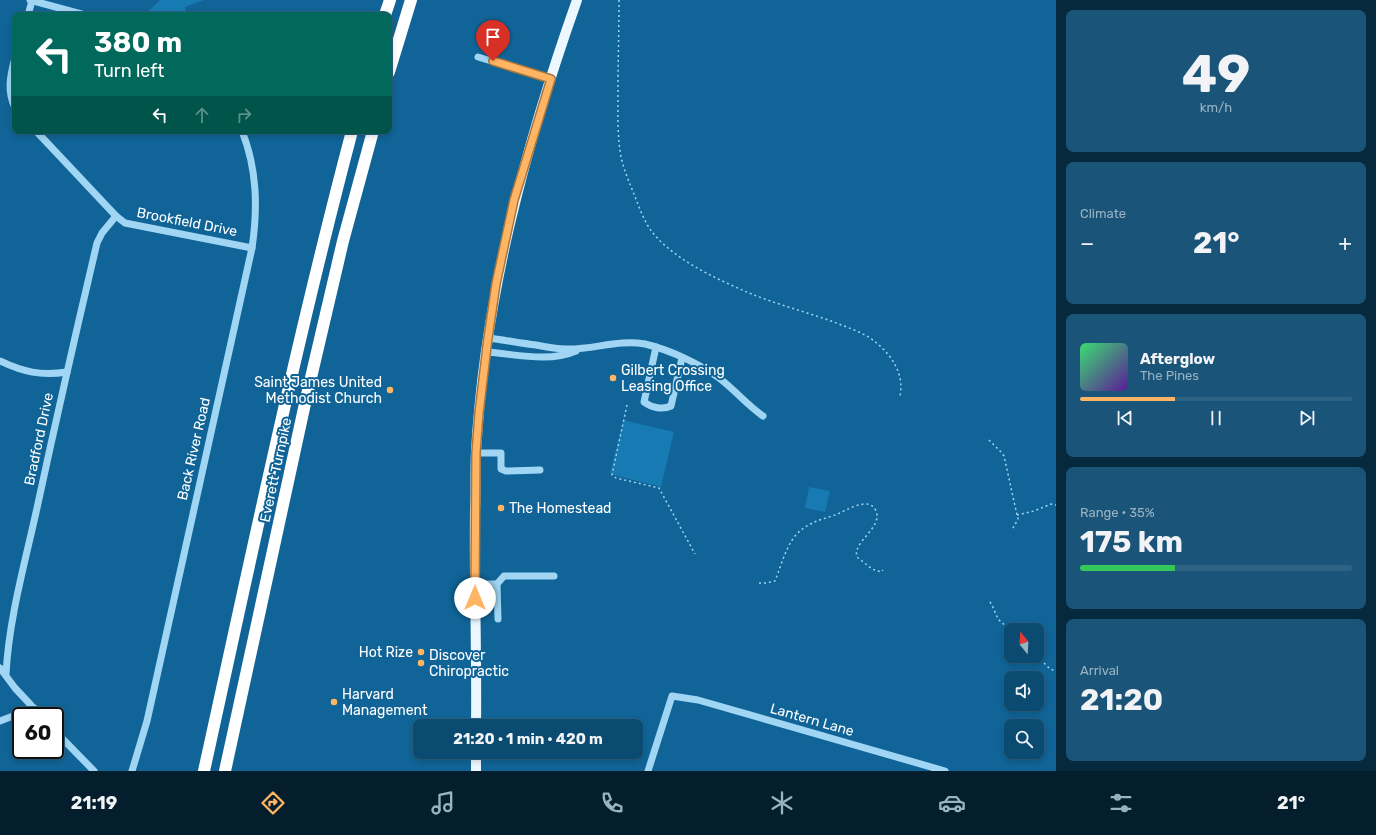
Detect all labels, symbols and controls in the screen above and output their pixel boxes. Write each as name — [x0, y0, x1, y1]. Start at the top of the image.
pin — [476, 20, 510, 61]
text: 380 m — [94, 26, 182, 59]
icon: arrive — [482, 26, 504, 48]
icon: left — [28, 28, 80, 80]
text: 49 — [1182, 43, 1250, 105]
text: Turn left — [94, 60, 164, 82]
text: km/h — [1200, 100, 1232, 115]
icon: left — [149, 104, 171, 126]
icon: ahead — [191, 104, 213, 126]
icon: right — [233, 104, 255, 126]
street label: Brookfield Drive — [135, 204, 239, 240]
text: Climate — [1080, 206, 1126, 221]
text: 21° — [1193, 225, 1240, 261]
text: − — [1080, 230, 1094, 257]
text: + — [1338, 230, 1352, 257]
text: Afterglow — [1140, 350, 1215, 368]
place label: Gilbert Crossing Leasing Office — [621, 362, 725, 395]
text: The Pines — [1140, 368, 1199, 383]
marker: Gilbert Crossing Leasing Office — [608, 373, 618, 383]
place label: Saint James United Methodist Church — [254, 374, 382, 407]
marker: Saint James United Methodist Church — [385, 385, 395, 395]
street label: Bradford Drive — [21, 391, 57, 487]
street label: Back River Road — [174, 396, 214, 502]
icon: previous — [1114, 407, 1136, 429]
icon: pause — [1205, 407, 1227, 429]
icon: next — [1296, 407, 1318, 429]
street label: Everett Turnpike — [257, 416, 295, 524]
place label: The Homestead — [509, 500, 611, 517]
marker: The Homestead — [496, 503, 506, 513]
text: Range · 35% — [1080, 505, 1155, 520]
text: 175 km — [1080, 524, 1183, 560]
position arrow — [454, 577, 496, 619]
north arrow — [1004, 623, 1044, 663]
map controls — [1004, 623, 1044, 759]
place label: Hot Rize — [359, 644, 413, 661]
marker: Hot Rize — [416, 647, 426, 657]
place label: Discover Chiropractic — [429, 647, 509, 680]
marker: Discover Chiropractic — [416, 658, 426, 668]
text: Arrival — [1080, 663, 1119, 678]
button: sound — [1004, 671, 1044, 711]
text: 21:20 — [1080, 682, 1163, 718]
place label: Harvard Management — [342, 686, 428, 719]
marker: Harvard Management — [329, 697, 339, 707]
street label: Lantern Lane — [768, 700, 856, 740]
speed limit sign: 60 — [12, 707, 64, 759]
button: search — [1004, 719, 1044, 759]
text: 21:20 · 1 min · 420 m — [453, 730, 603, 748]
icon: directions — [259, 789, 287, 817]
icon: music — [429, 789, 457, 817]
icon: phone — [598, 789, 626, 817]
icon: climate — [768, 789, 796, 817]
icon: car — [938, 789, 966, 817]
icon: filters — [1107, 789, 1135, 817]
text: 21:19 — [71, 792, 117, 814]
text: 21° — [1277, 792, 1305, 814]

